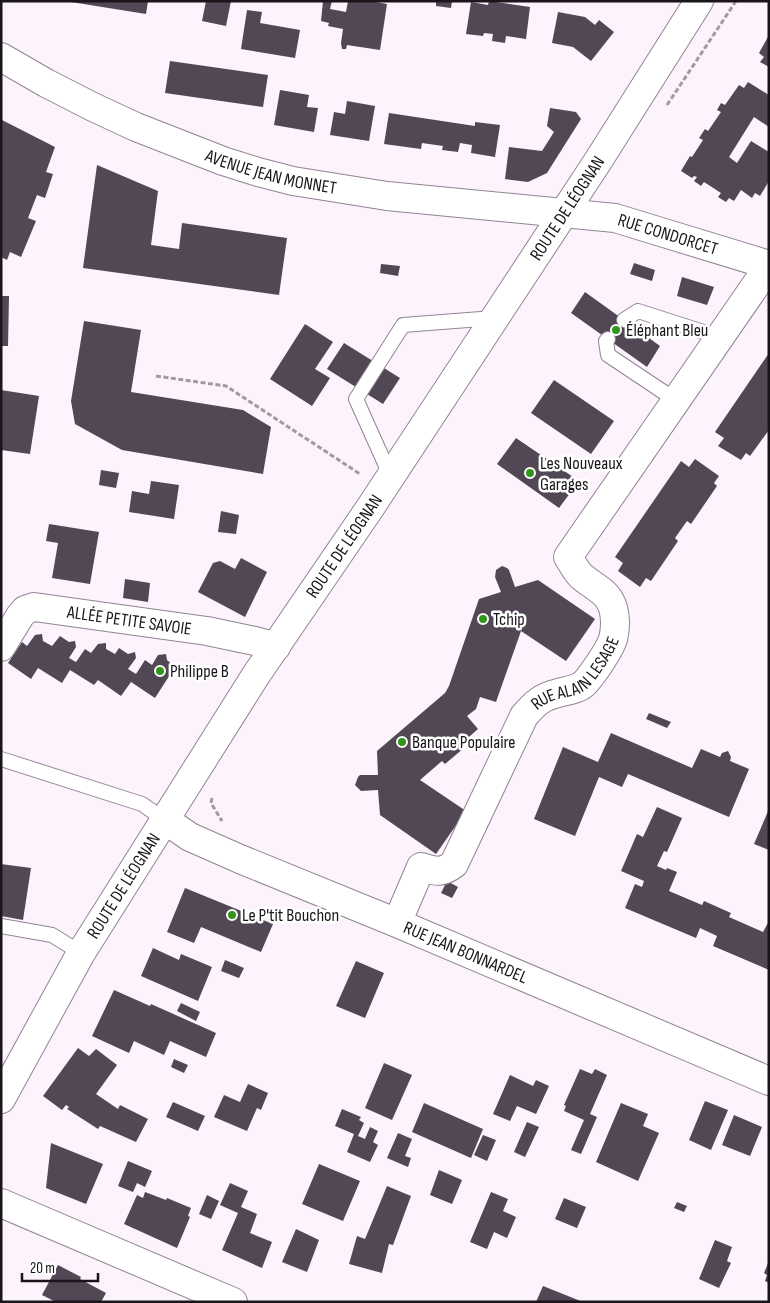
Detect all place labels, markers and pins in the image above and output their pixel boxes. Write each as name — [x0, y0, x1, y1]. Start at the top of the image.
place label: Éléphant Bleu — [626, 320, 708, 341]
marker: Éléphant Bleu — [610, 324, 622, 336]
place label: Les Nouveaux Garages — [540, 453, 623, 495]
marker: Les Nouveaux Garages — [524, 467, 536, 479]
place label: Tchip — [493, 609, 525, 630]
marker: Tchip — [477, 613, 489, 625]
place label: Philippe B — [170, 661, 229, 682]
marker: Philippe B — [154, 665, 166, 677]
place label: Banque Populaire — [412, 732, 516, 753]
marker: Banque Populaire — [396, 736, 408, 748]
place label: Le P'tit Bouchon — [242, 905, 339, 926]
marker: Le P'tit Bouchon — [226, 909, 238, 921]

